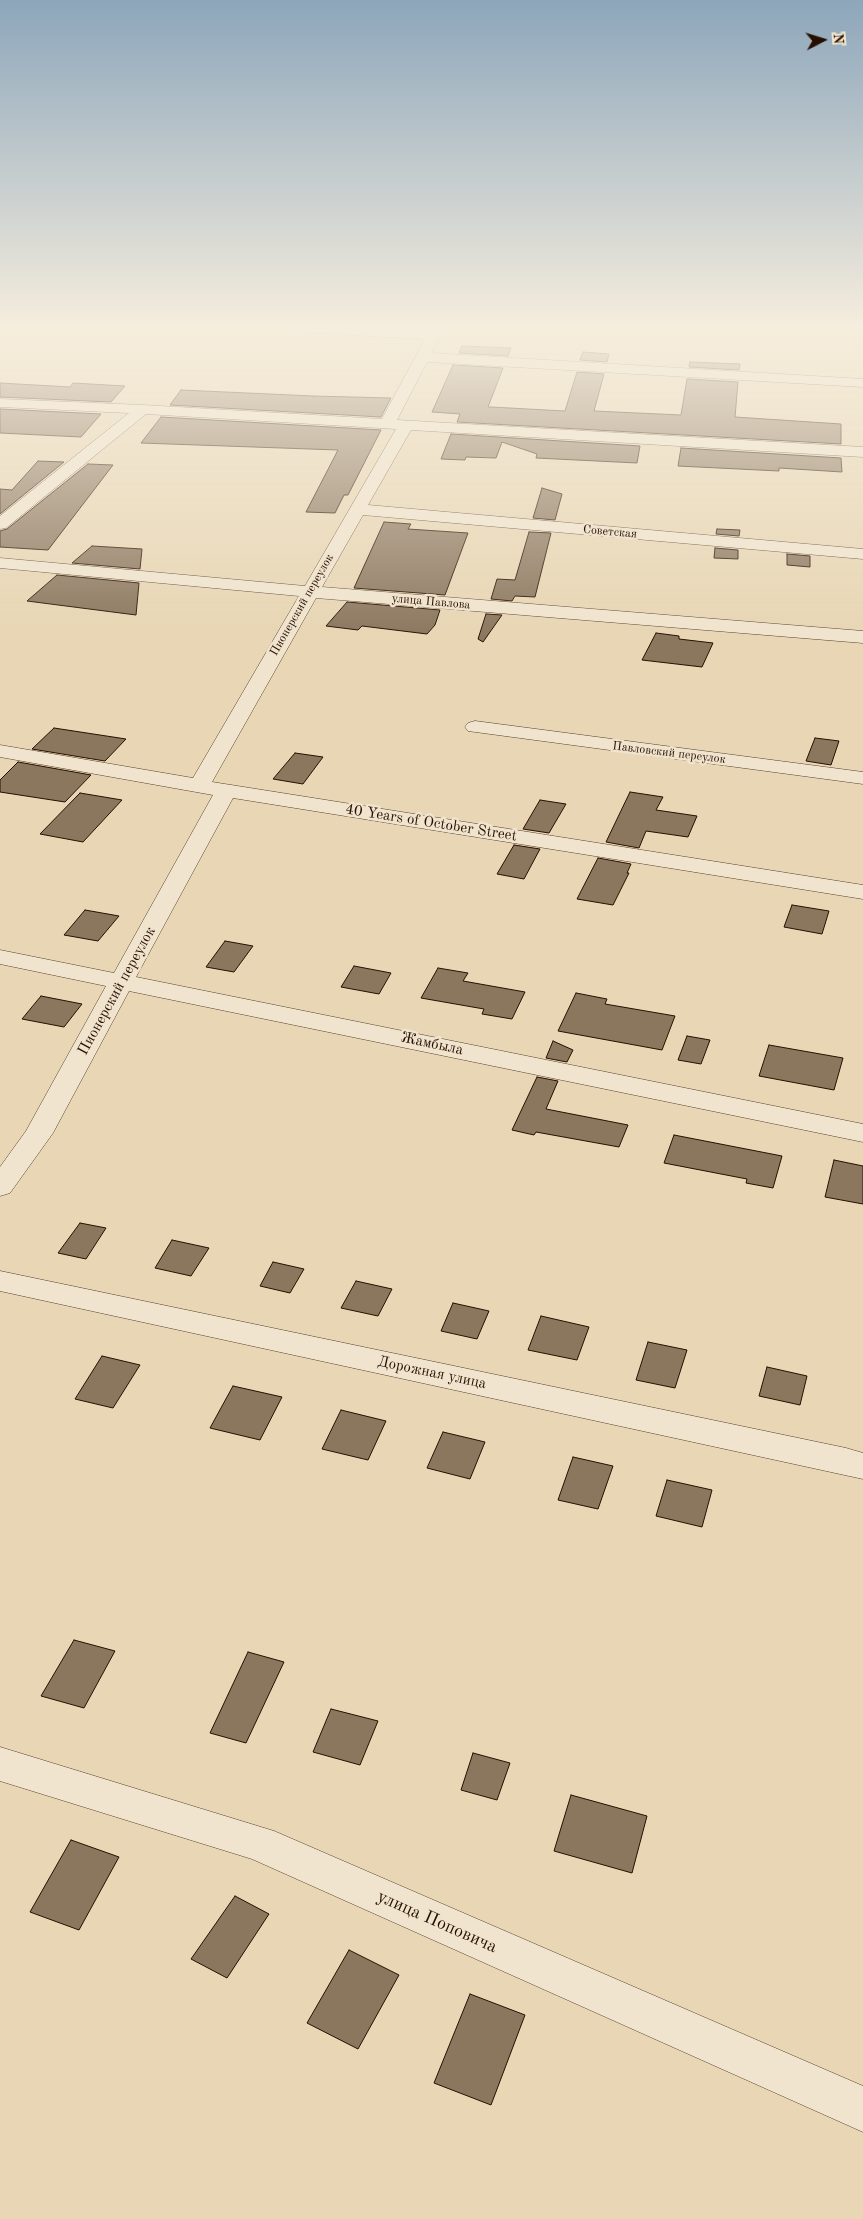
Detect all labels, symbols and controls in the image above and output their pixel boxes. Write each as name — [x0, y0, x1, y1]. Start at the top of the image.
north arrow — [798, 15, 848, 65]
text: N — [831, 33, 845, 45]
street label: Советская — [582, 522, 638, 542]
street label: Пионерский переулок — [267, 551, 337, 659]
street label: улица Павлова — [391, 591, 471, 613]
street label: Павловский переулок — [612, 739, 726, 767]
street label: 40 Years of October Street — [344, 801, 518, 845]
street label: Пионерский переулок — [74, 924, 160, 1058]
street label: Жамбыла — [399, 1029, 465, 1059]
street label: Дорожная улица — [376, 1353, 488, 1393]
street label: улица Поповича — [374, 1886, 500, 1958]

